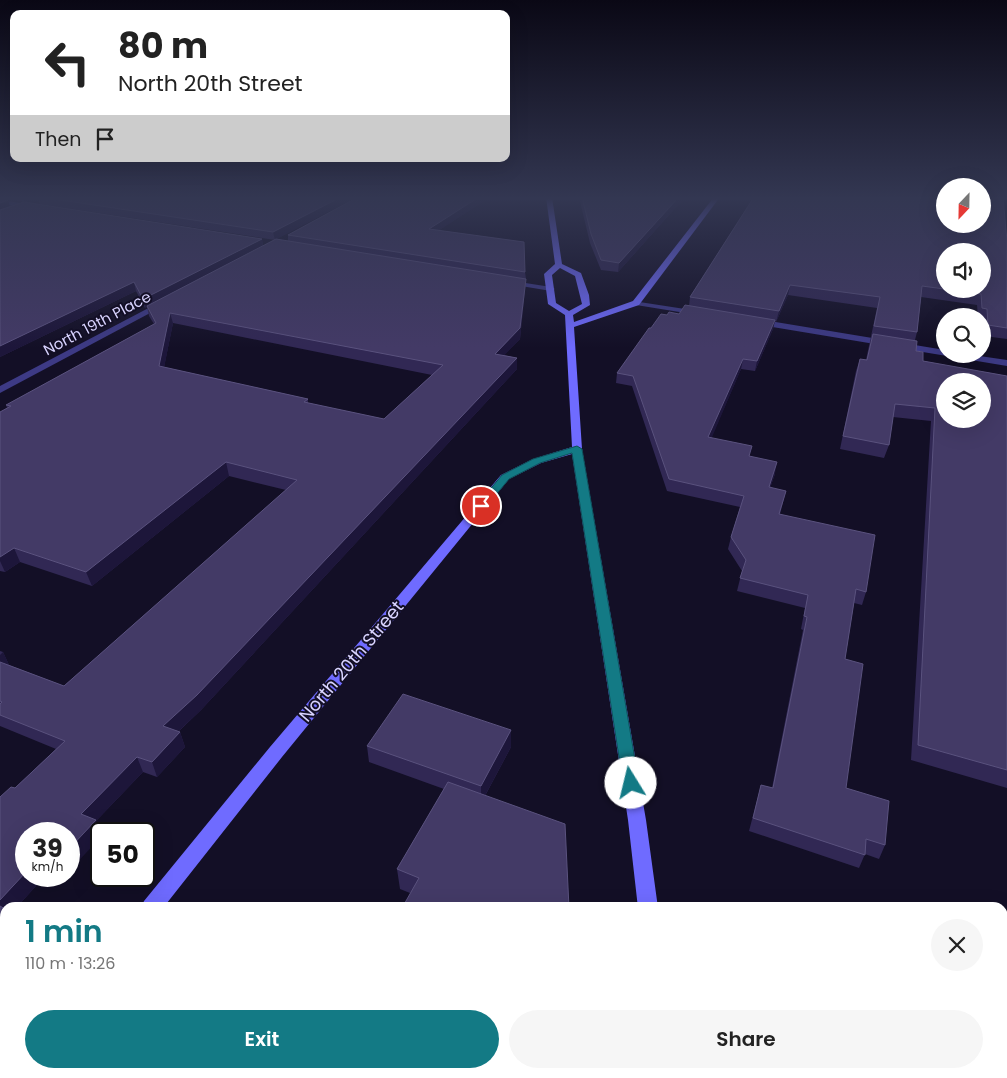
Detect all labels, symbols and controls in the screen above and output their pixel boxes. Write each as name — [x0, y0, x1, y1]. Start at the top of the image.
text: 80 m — [118, 21, 208, 70]
icon: left — [35, 30, 100, 95]
text: North 20th Street — [118, 68, 303, 99]
icon: arrive — [91, 125, 119, 153]
text: Then — [35, 126, 81, 153]
north arrow — [936, 178, 991, 232]
map controls — [936, 178, 991, 428]
button: sound — [936, 243, 991, 298]
street label: North 19th Place — [40, 286, 154, 360]
button: search — [936, 308, 991, 363]
button: layers — [936, 373, 991, 428]
pin — [460, 485, 502, 527]
icon: arrive — [467, 492, 495, 520]
street label: North 20th Street — [293, 595, 409, 727]
position arrow — [604, 756, 656, 808]
speed limit sign: 50 — [90, 822, 155, 887]
text: 39 — [32, 831, 63, 866]
text: km/h — [32, 858, 63, 875]
text: 1 min — [25, 910, 103, 953]
button: close — [931, 919, 983, 971]
text: 110 m · 13:26 — [25, 952, 115, 975]
button: Exit — [25, 1010, 499, 1068]
button: Share — [509, 1010, 983, 1068]

